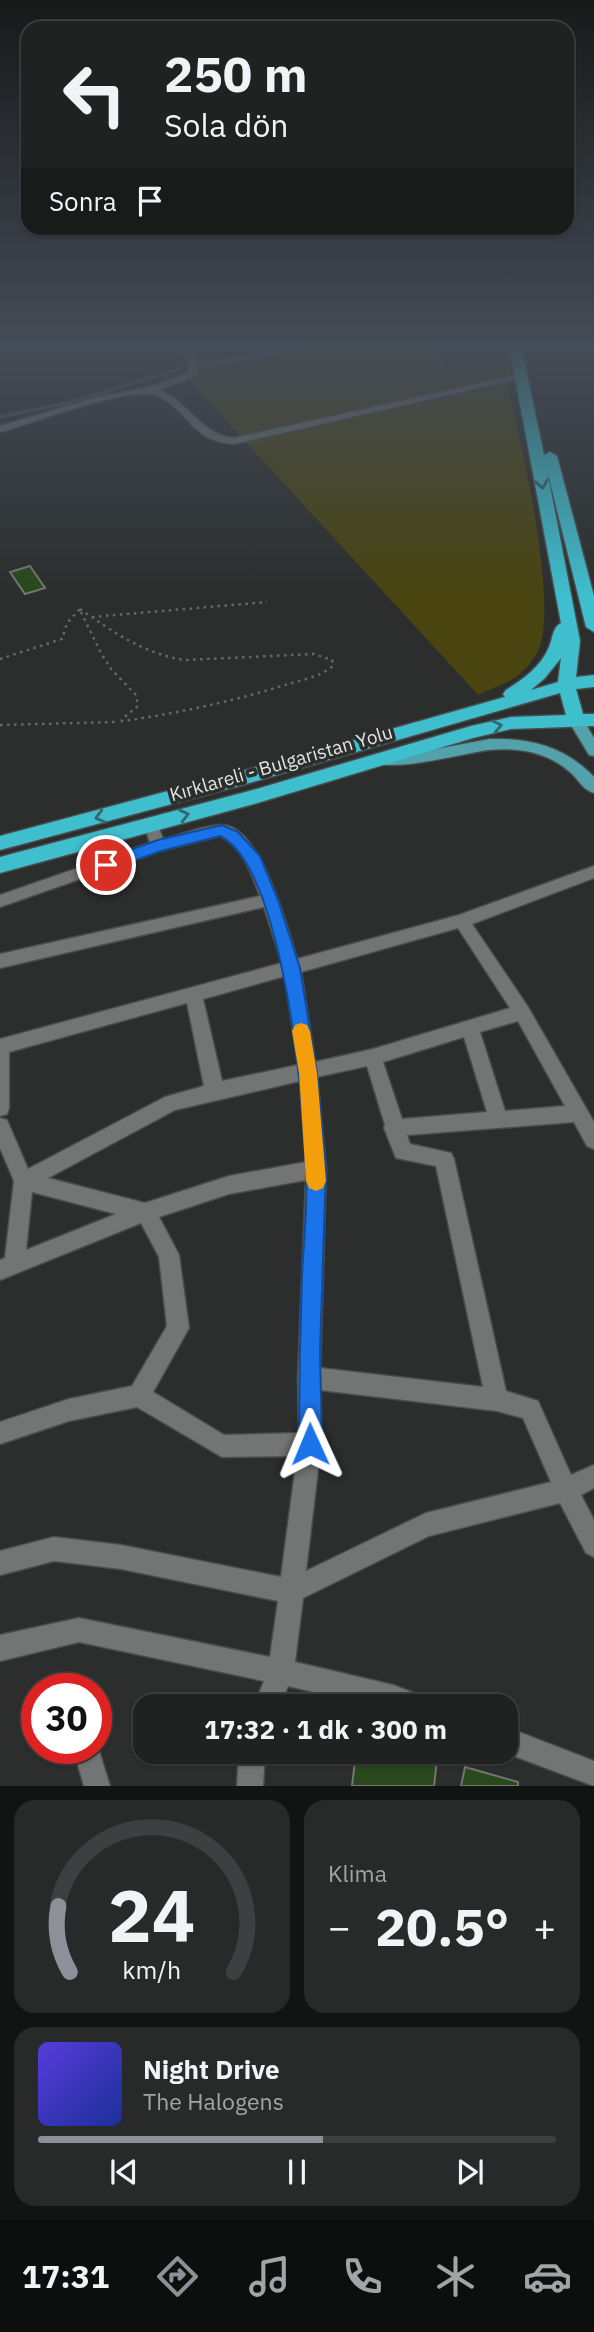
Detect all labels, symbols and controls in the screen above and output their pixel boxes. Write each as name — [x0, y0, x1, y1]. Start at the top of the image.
text: 250 m — [164, 42, 308, 105]
icon: left — [49, 49, 140, 140]
text: Sola dön — [164, 104, 289, 146]
icon: arrive — [131, 182, 169, 220]
text: Sonra — [49, 184, 117, 218]
one-way arrow — [534, 478, 549, 490]
street label: Kırklareli - Bulgaristan Yolu — [167, 720, 395, 806]
one-way arrow — [491, 720, 503, 734]
one-way arrow — [94, 808, 106, 823]
one-way arrow — [178, 809, 190, 823]
pin — [76, 835, 136, 895]
icon: arrive — [87, 846, 125, 884]
position arrow — [273, 1407, 347, 1481]
speed limit sign: 30 — [21, 1673, 112, 1764]
text: 17:32 · 1 dk · 300 m — [204, 1712, 447, 1746]
text: Klima — [328, 1858, 387, 1888]
text: 24 — [108, 1868, 196, 1963]
text: 20.5° — [375, 1893, 509, 1960]
text: − — [328, 1902, 351, 1951]
text: + — [533, 1902, 556, 1951]
text: km/h — [123, 1953, 181, 1986]
text: Night Drive — [143, 2052, 280, 2086]
text: The Halogens — [143, 2086, 284, 2116]
icon: previous — [105, 2153, 143, 2191]
icon: pause — [278, 2153, 316, 2191]
icon: next — [451, 2153, 489, 2191]
icon: directions — [153, 2252, 202, 2301]
icon: music — [245, 2252, 294, 2301]
icon: phone — [338, 2252, 387, 2301]
icon: climate — [431, 2252, 480, 2301]
icon: car — [523, 2252, 572, 2301]
text: 17:31 — [22, 2255, 109, 2297]

